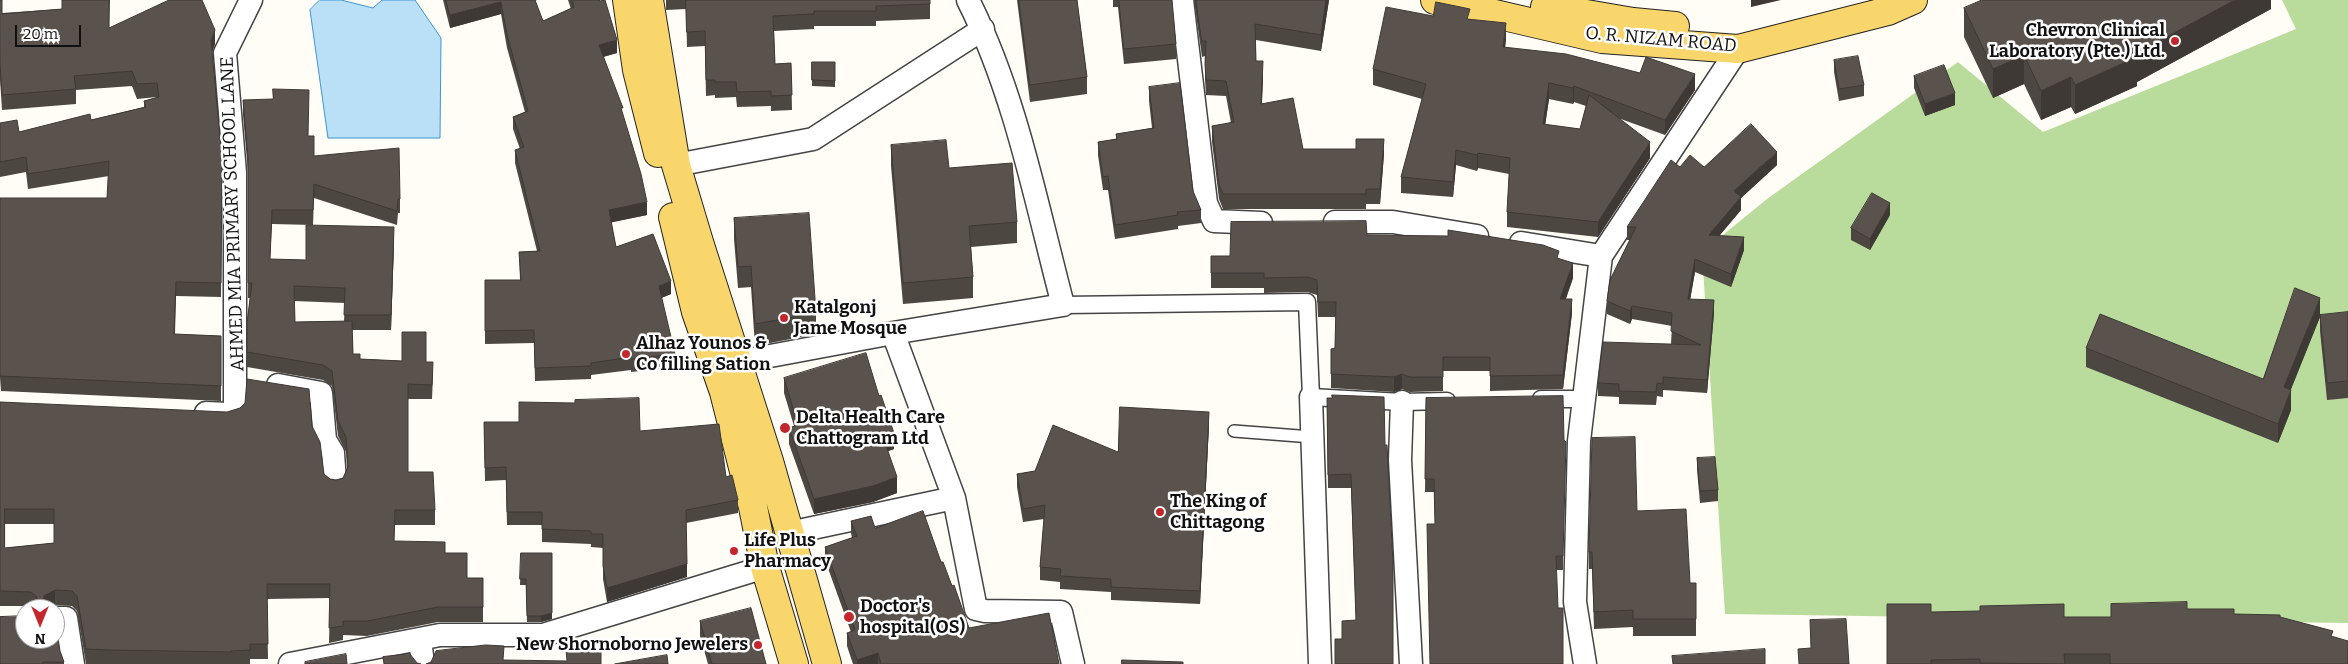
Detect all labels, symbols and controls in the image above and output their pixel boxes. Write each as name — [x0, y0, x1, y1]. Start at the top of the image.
scale bar — [18, 15, 84, 47]
place label: Chevron Clinical Laboratory (Pte.) Ltd. — [1989, 20, 2165, 62]
street label: O. R. NIZAM ROAD — [1584, 23, 1738, 57]
text: 20 m — [23, 25, 58, 43]
marker: Chevron Clinical Laboratory (Pte.) Ltd. — [2169, 35, 2181, 47]
street label: AHMED MIA PRIMARY SCHOOL LANE — [217, 56, 249, 372]
place label: Katalgonj Jame Mosque — [794, 297, 907, 340]
marker: Katalgonj Jame Mosque — [778, 312, 790, 324]
place label: Alhaz Younos & Co filling Sation — [636, 333, 771, 376]
marker: Alhaz Younos & Co filling Sation — [620, 348, 632, 360]
place label: Delta Health Care Chattogram Ltd — [796, 407, 945, 449]
marker: Delta Health Care Chattogram Ltd — [778, 421, 792, 435]
place label: The King of Chittagong — [1170, 491, 1266, 534]
marker: The King of Chittagong — [1154, 506, 1166, 518]
place label: Life Plus Pharmacy — [744, 530, 831, 572]
marker: Life Plus Pharmacy — [728, 545, 740, 557]
place label: Doctor's hospital(OS) — [860, 596, 965, 638]
north arrow — [15, 599, 65, 649]
marker: Doctor's hospital(OS) — [842, 610, 856, 624]
text: N — [35, 630, 45, 647]
place label: New Shornoborno Jewelers — [516, 634, 748, 656]
marker: New Shornoborno Jewelers — [752, 639, 764, 651]

